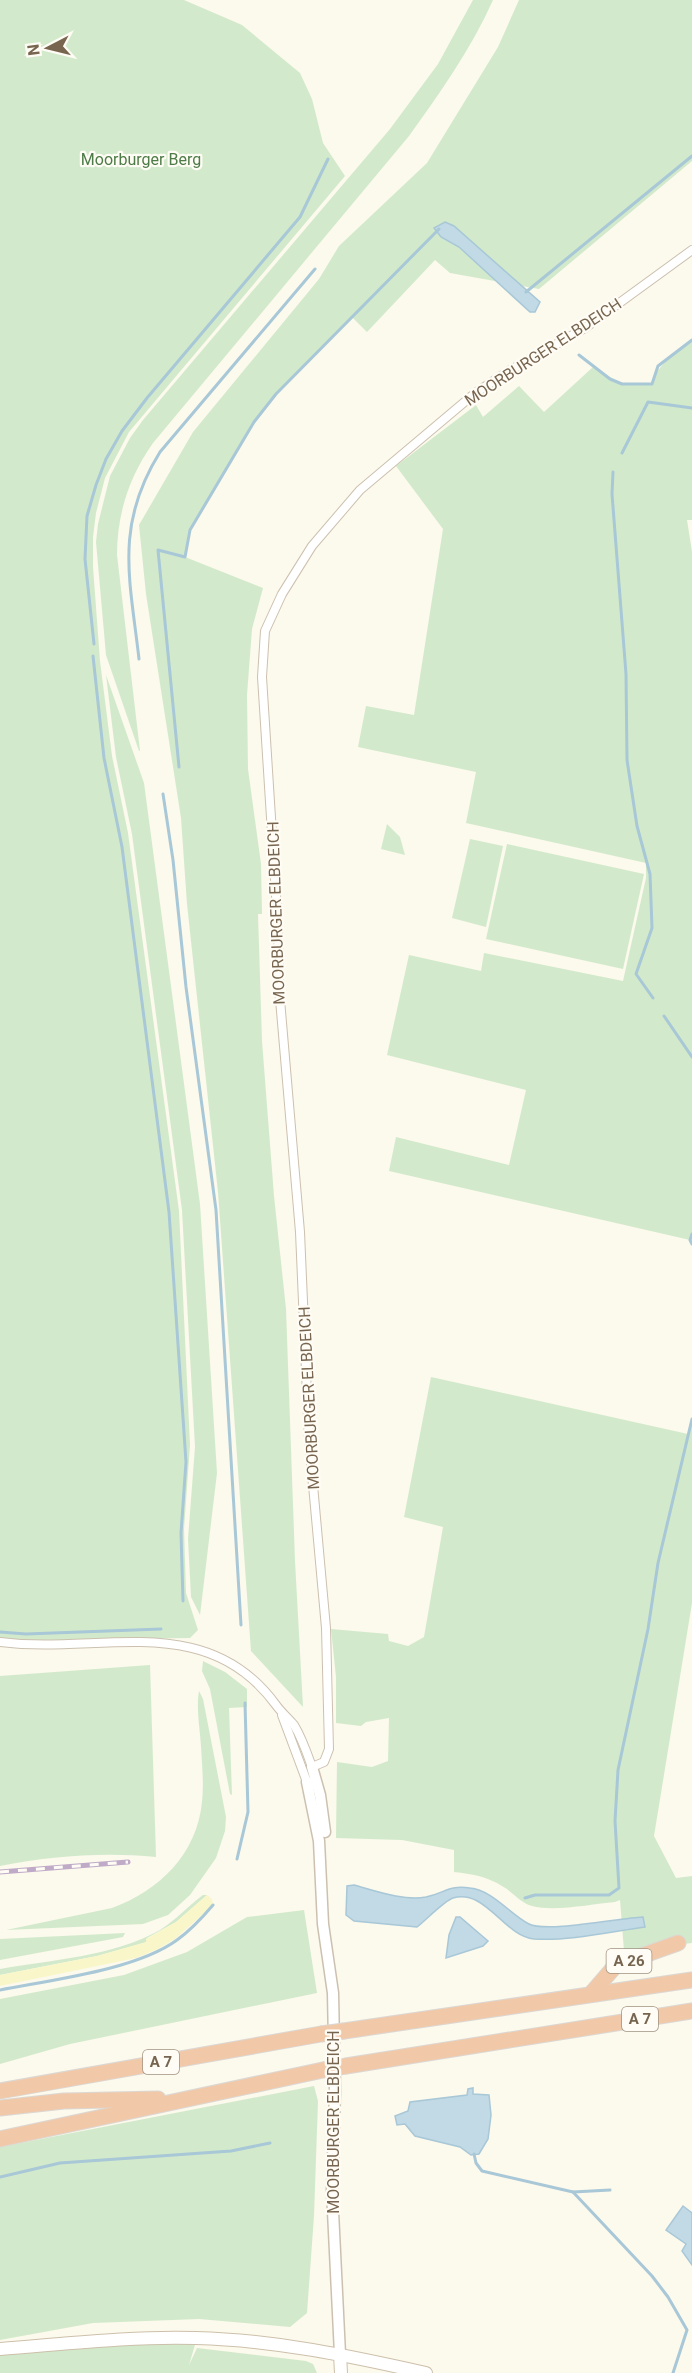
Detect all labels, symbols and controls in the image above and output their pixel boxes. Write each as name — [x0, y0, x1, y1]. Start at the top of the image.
north arrow — [18, 18, 78, 78]
text: N — [23, 43, 44, 57]
park label: Moorburger Berg — [81, 150, 201, 169]
street label: MOORBURGER ELBDEICH — [461, 294, 625, 410]
street label: MOORBURGER ELBDEICH — [263, 821, 289, 1005]
street label: MOORBURGER ELBDEICH — [295, 1306, 323, 1490]
road number: A 26 — [606, 1949, 652, 1973]
road number: A 7 — [622, 2007, 658, 2031]
street label: MOORBURGER ELBDEICH — [324, 2030, 343, 2214]
road number: A 7 — [143, 2050, 179, 2074]

